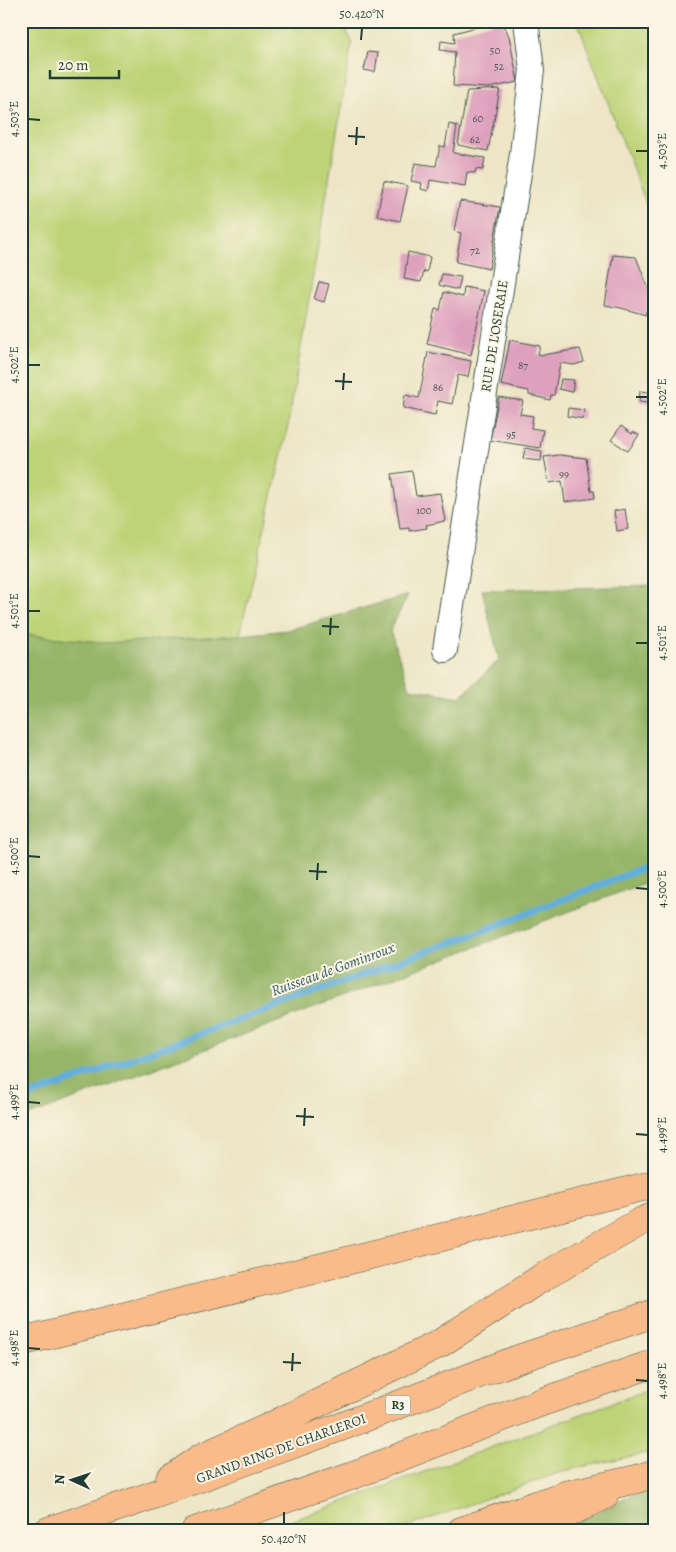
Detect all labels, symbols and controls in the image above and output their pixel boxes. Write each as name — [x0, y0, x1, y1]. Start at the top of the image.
text: 50.420°N — [339, 6, 385, 22]
house number: 50 — [490, 43, 500, 58]
scale bar — [50, 48, 119, 80]
text: 20 m — [58, 55, 89, 75]
house number: 52 — [494, 59, 504, 74]
text: 4.503°E — [6, 101, 22, 137]
house number: 60 — [473, 111, 484, 126]
house number: 62 — [470, 132, 480, 147]
text: 4.503°E — [654, 133, 670, 169]
house number: 72 — [470, 243, 480, 258]
street label: RUE DE L'OSERAIE — [476, 279, 513, 394]
text: 4.502°E — [6, 346, 22, 384]
house number: 87 — [518, 358, 528, 373]
text: 4.502°E — [654, 378, 670, 416]
house number: 86 — [433, 380, 443, 395]
house number: 95 — [506, 427, 516, 442]
house number: 99 — [559, 466, 569, 481]
house number: 100 — [416, 503, 432, 518]
text: 4.501°E — [6, 593, 22, 629]
text: 4.501°E — [654, 625, 670, 661]
text: 4.500°E — [6, 837, 22, 875]
text: 4.500°E — [654, 870, 670, 908]
water label: Ruisseau de Gominroux — [268, 937, 399, 1001]
text: 4.499°E — [6, 1084, 22, 1120]
text: 4.499°E — [654, 1117, 670, 1153]
text: 4.498°E — [6, 1330, 22, 1366]
text: 4.498°E — [654, 1363, 670, 1399]
road number: R3 — [386, 1396, 410, 1414]
street label: GRAND RING DE CHARLEROI — [194, 1409, 369, 1488]
north arrow — [48, 1454, 98, 1504]
text: N — [50, 1474, 69, 1485]
text: 50.420°N — [261, 1531, 307, 1547]

